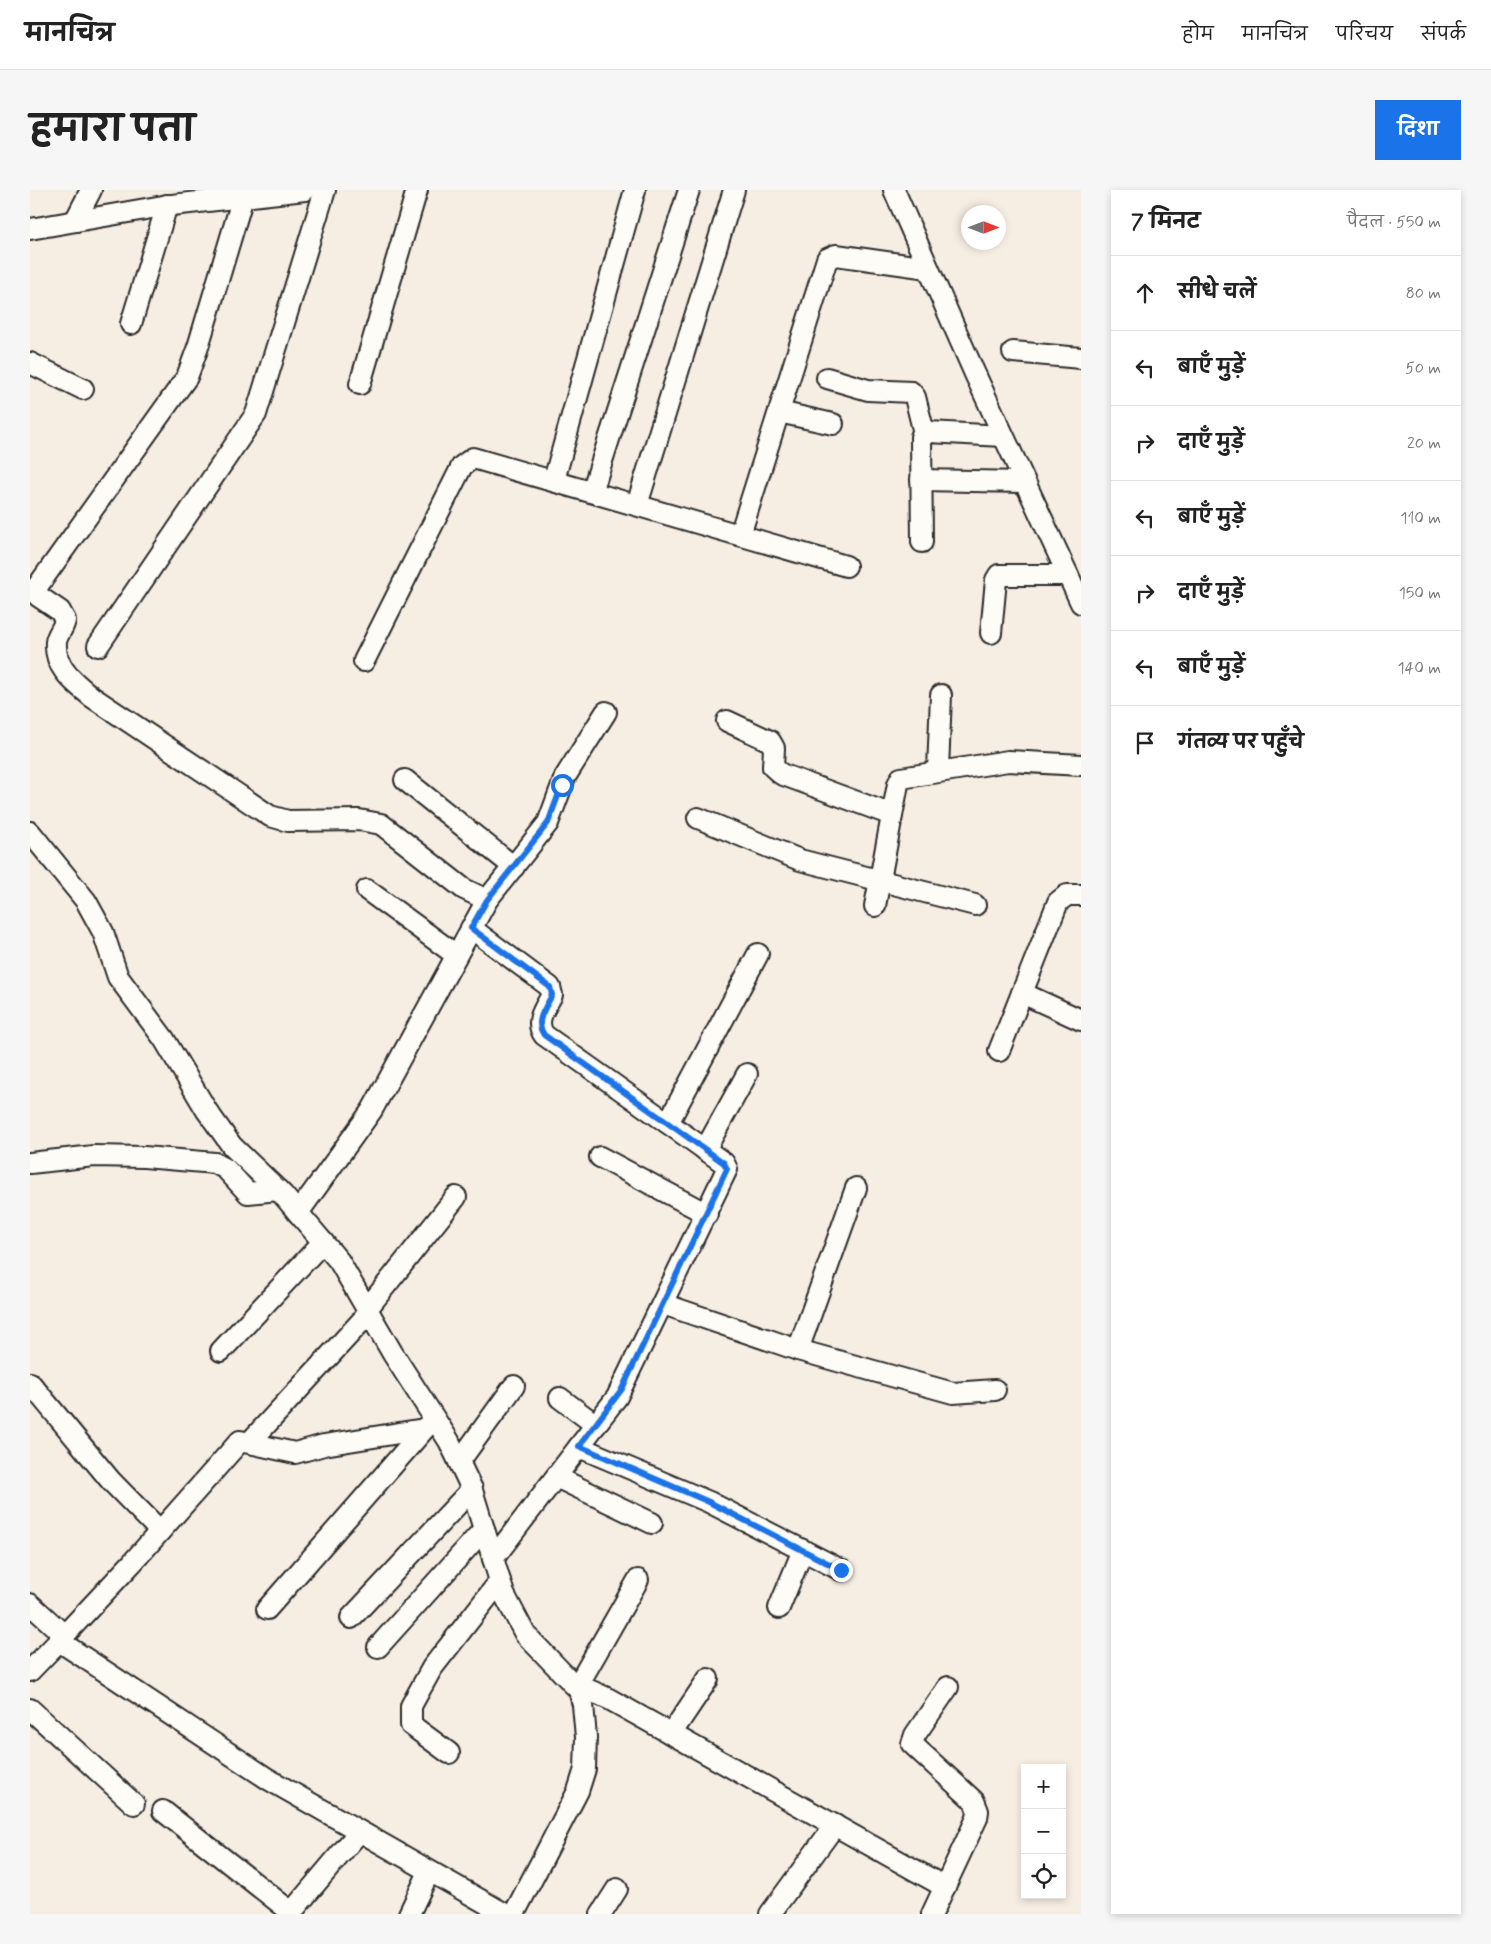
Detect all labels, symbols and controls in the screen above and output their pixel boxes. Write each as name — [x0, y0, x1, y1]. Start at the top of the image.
text: मानचित्र — [25, 19, 114, 50]
text: होम — [1182, 23, 1214, 47]
text: मानचित्र — [1242, 23, 1308, 47]
text: परिचय — [1336, 23, 1393, 47]
text: संपर्क — [1421, 23, 1466, 47]
button: दिशा — [1375, 100, 1461, 160]
text: हमारा पता — [30, 107, 195, 153]
north arrow — [961, 205, 1006, 250]
text: 7 मिनट — [1131, 208, 1200, 236]
text: पैदल · 550 m — [1347, 212, 1441, 233]
icon: ahead — [1131, 279, 1159, 307]
text: सीधे चलें — [1178, 280, 1256, 305]
text: 80 m — [1406, 283, 1441, 304]
icon: left — [1131, 354, 1159, 382]
text: बाएँ मुड़ें — [1178, 355, 1245, 380]
text: 50 m — [1405, 358, 1441, 379]
icon: right — [1131, 429, 1159, 457]
text: दाएँ मुड़ें — [1178, 430, 1244, 455]
text: 20 m — [1407, 433, 1441, 454]
icon: left — [1131, 504, 1159, 532]
text: बाएँ मुड़ें — [1178, 505, 1245, 530]
text: 110 m — [1400, 508, 1441, 529]
icon: right — [1131, 579, 1159, 607]
text: दाएँ मुड़ें — [1178, 580, 1244, 605]
text: 150 m — [1399, 583, 1441, 604]
icon: left — [1131, 654, 1159, 682]
text: बाएँ मुड़ें — [1178, 655, 1245, 680]
text: 140 m — [1397, 658, 1441, 679]
icon: arrive — [1131, 729, 1159, 757]
text: गंतव्य पर पहुँचे — [1178, 730, 1304, 755]
route start — [551, 774, 574, 797]
route end — [830, 1559, 853, 1582]
map controls — [1021, 1764, 1066, 1899]
button: + — [1021, 1764, 1066, 1809]
button: − — [1021, 1809, 1066, 1854]
button: locate — [1021, 1854, 1066, 1899]

